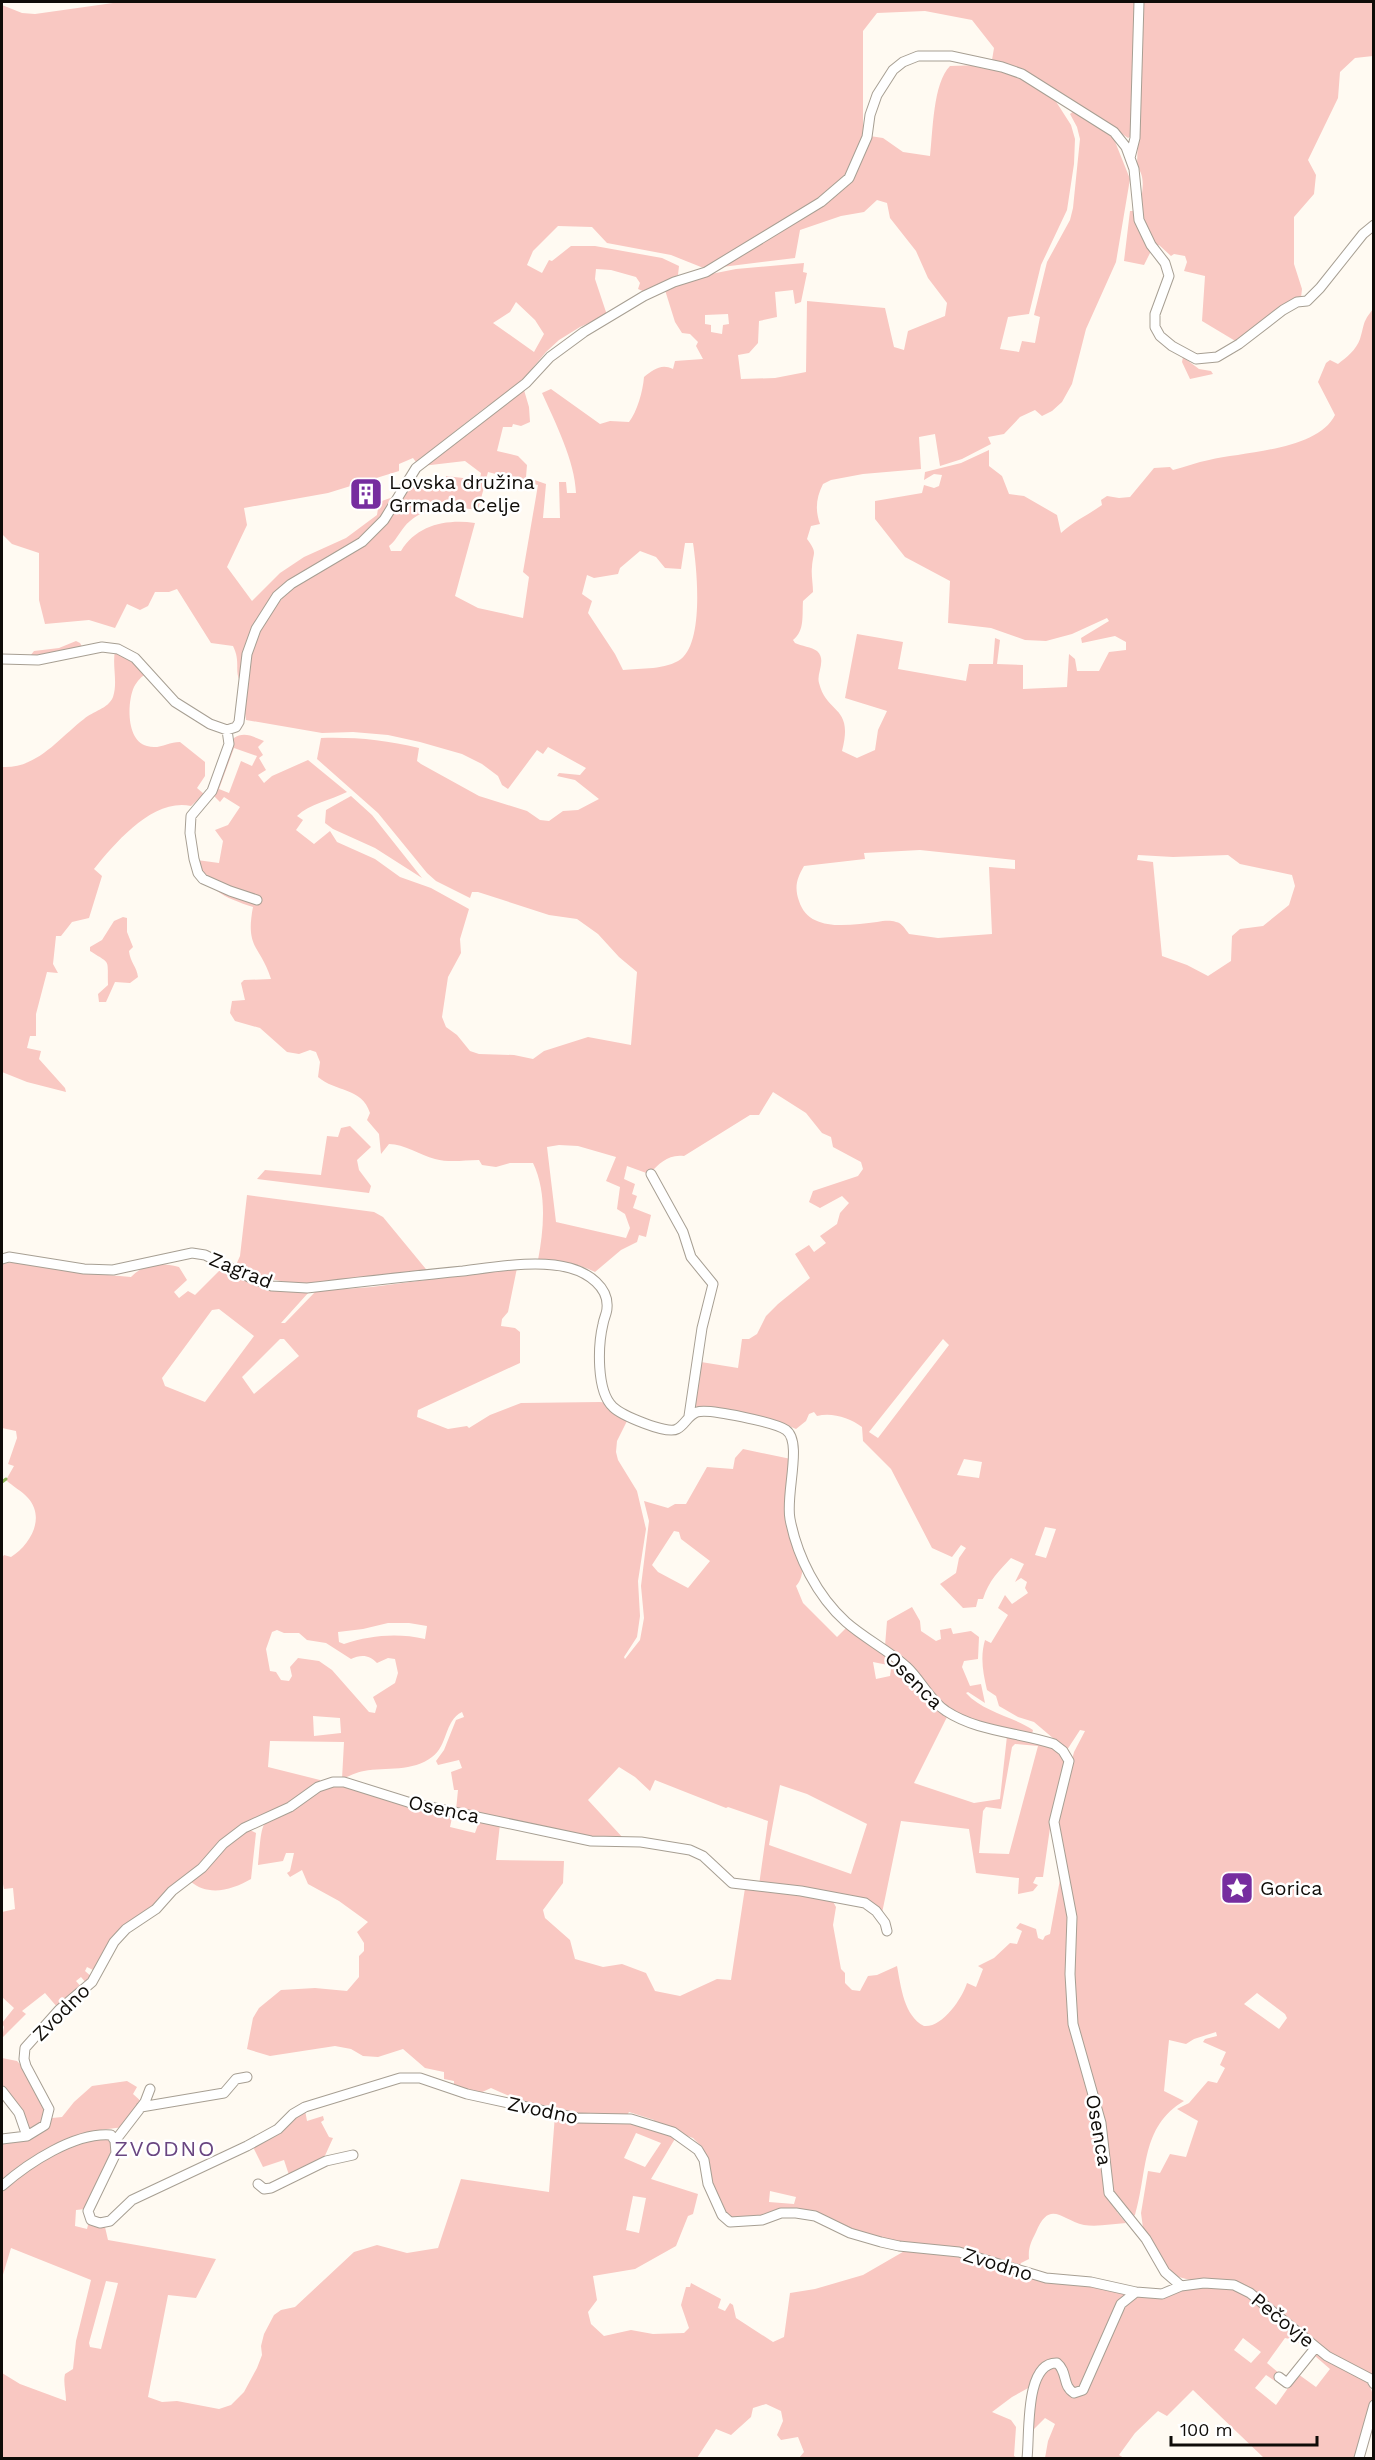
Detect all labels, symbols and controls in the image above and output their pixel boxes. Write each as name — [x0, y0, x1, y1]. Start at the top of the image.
place label: Lovska družina Grmada Celje — [389, 470, 535, 517]
building icon: Lovska družina Grmada Celje — [348, 476, 384, 512]
street label: Zagrad — [206, 1246, 276, 1294]
street label: Osenca — [880, 1646, 948, 1714]
street label: Osenca — [406, 1790, 482, 1828]
place icon: Gorica — [1219, 1870, 1255, 1906]
place label: Gorica — [1260, 1876, 1322, 1900]
street label: Zvodno — [27, 1978, 95, 2046]
street label: Zvodno — [506, 2091, 580, 2129]
street label: Osenca — [1081, 2092, 1117, 2168]
district label: ZVODNO — [114, 2136, 216, 2161]
street label: Zvodno — [960, 2242, 1036, 2286]
street label: Pečovje — [1247, 2287, 1319, 2353]
scale bar — [1171, 2409, 1316, 2447]
text: 100 m — [1180, 2419, 1233, 2440]

